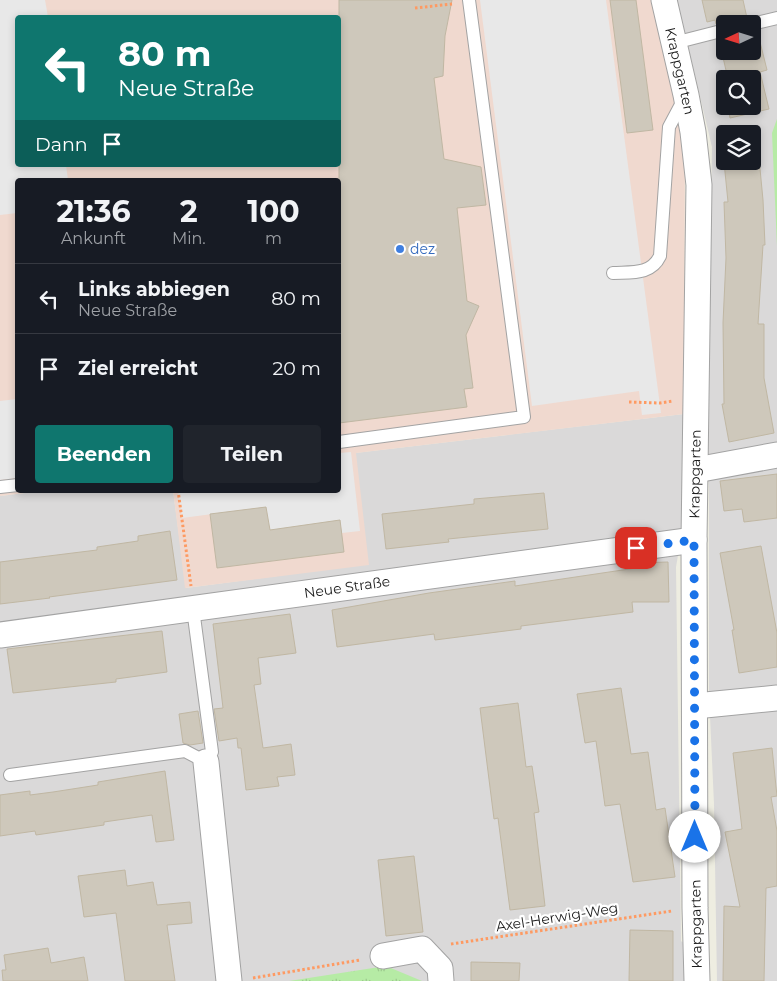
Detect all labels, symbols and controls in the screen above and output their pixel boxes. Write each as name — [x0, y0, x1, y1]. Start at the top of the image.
north arrow — [716, 15, 761, 60]
map controls — [716, 15, 761, 170]
street label: Krappgarten — [661, 26, 699, 116]
text: 80 m — [118, 32, 212, 75]
icon: left — [35, 35, 100, 100]
button: search — [716, 70, 761, 115]
text: Neue Straße — [118, 75, 254, 102]
button: layers — [716, 125, 761, 170]
icon: arrive — [98, 130, 126, 158]
text: Dann — [35, 133, 88, 156]
text: 21:36 — [56, 193, 131, 230]
text: 2 — [180, 193, 198, 230]
text: 100 — [247, 193, 300, 230]
text: Ankunft — [61, 229, 126, 248]
text: Min. — [172, 229, 206, 248]
text: m — [265, 229, 282, 248]
place label: dez — [410, 240, 435, 258]
marker: dez — [394, 243, 406, 255]
text: Links abbiegen — [78, 278, 230, 301]
icon: left — [35, 285, 63, 313]
text: 80 m — [271, 287, 321, 310]
text: Neue Straße — [78, 301, 177, 320]
icon: arrive — [35, 355, 63, 383]
text: Ziel erreicht — [78, 357, 198, 380]
text: 20 m — [273, 357, 321, 380]
button: Beenden — [35, 425, 173, 483]
button: Teilen — [183, 425, 321, 483]
street label: Krappgarten — [685, 429, 705, 519]
pin — [615, 527, 657, 569]
icon: arrive — [622, 534, 650, 562]
street label: Neue Straße — [303, 572, 391, 602]
position arrow — [668, 810, 720, 862]
street label: Krappgarten — [686, 879, 706, 969]
street label: Axel-Herwig-Weg — [495, 898, 619, 936]

